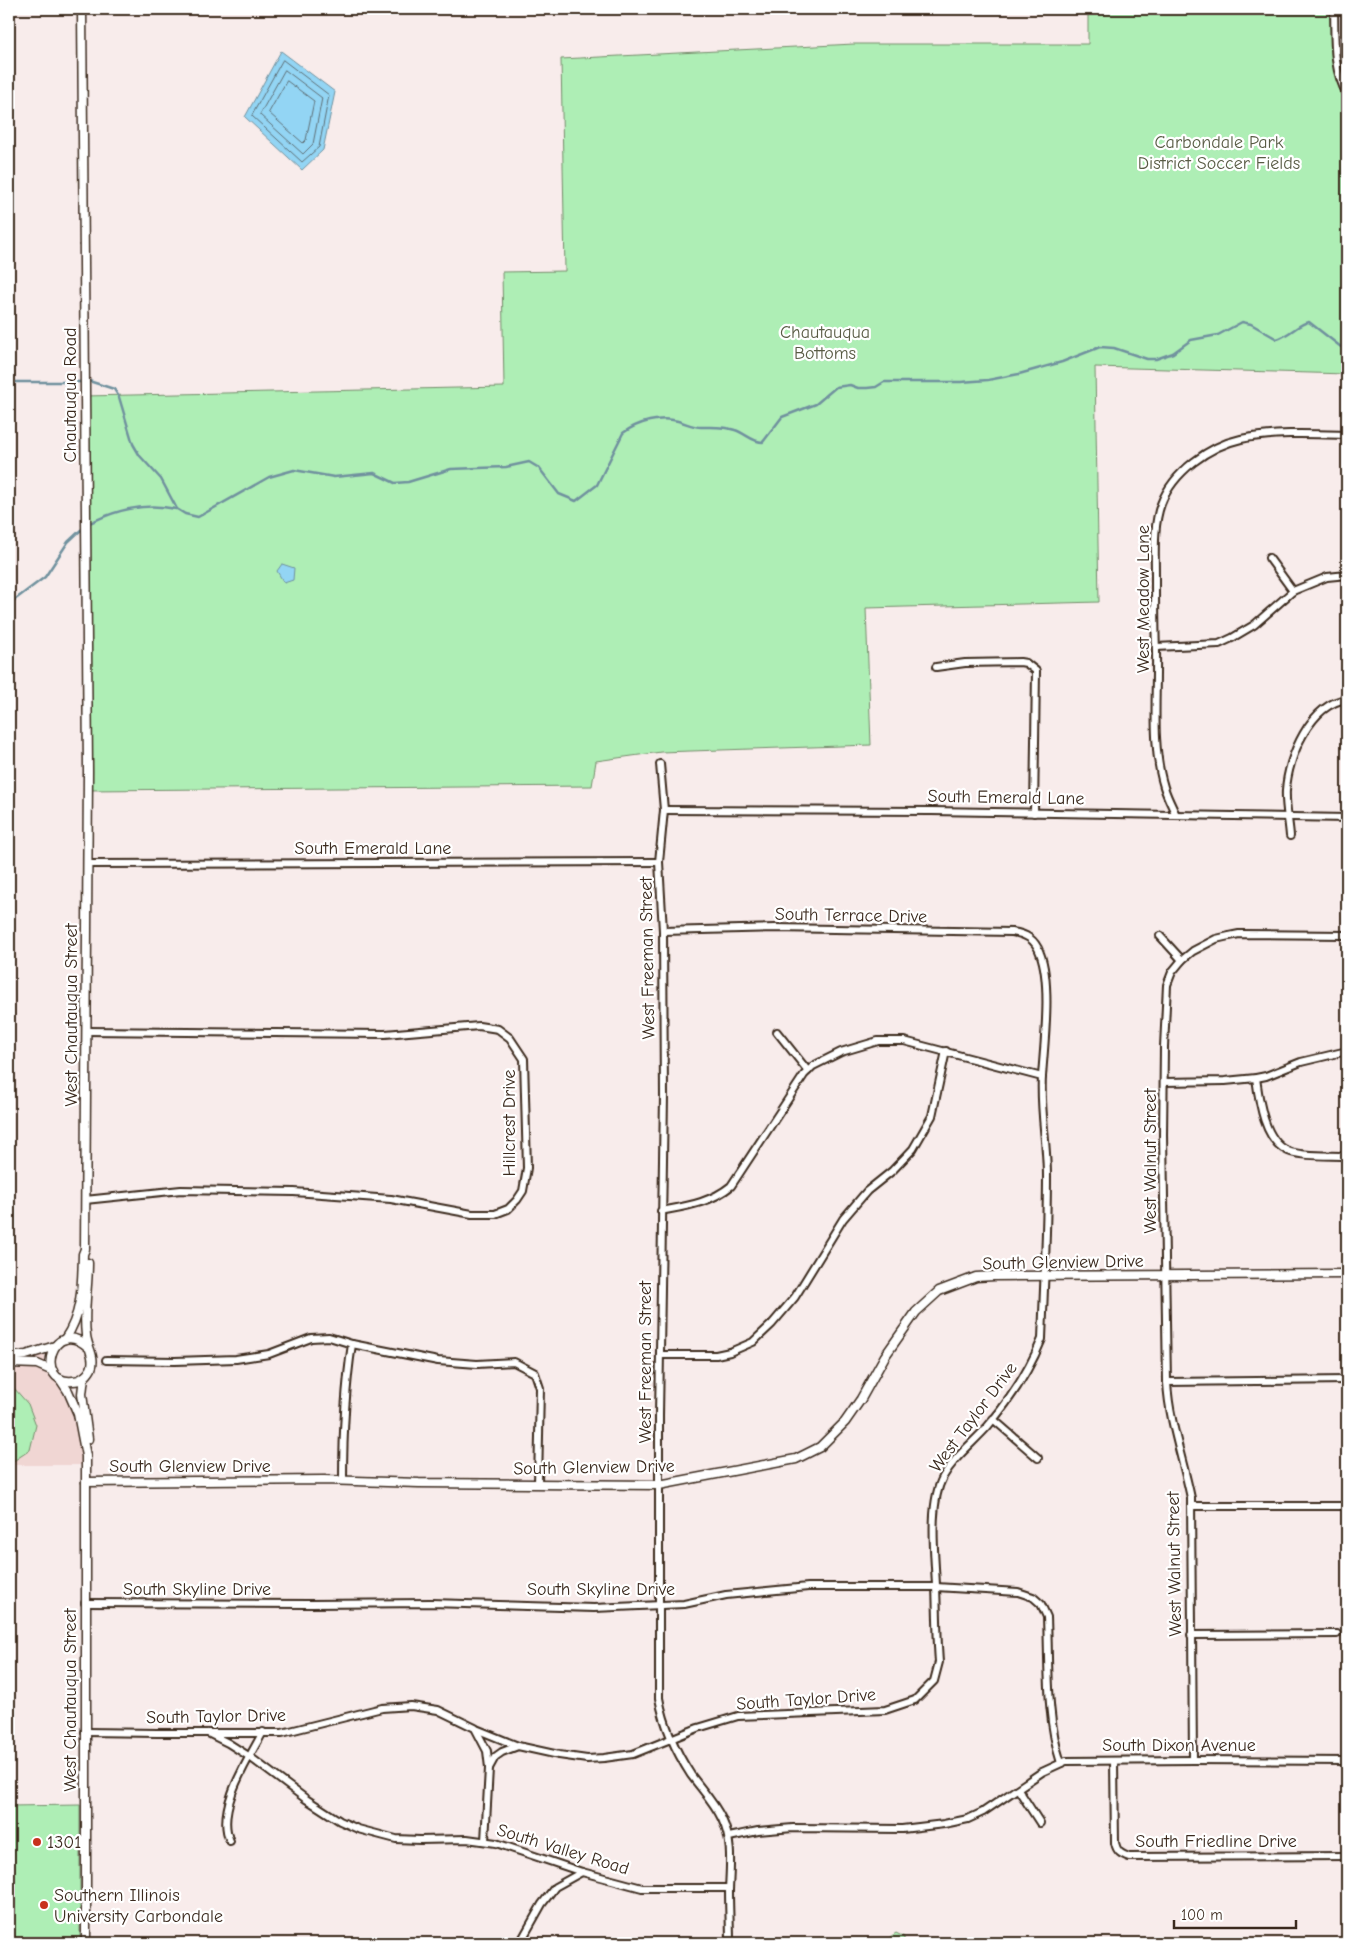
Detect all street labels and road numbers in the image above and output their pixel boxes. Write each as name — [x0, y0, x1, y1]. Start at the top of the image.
street label: Chautauqua Road — [60, 328, 81, 462]
street label: West Meadow Lane — [1133, 525, 1154, 673]
street label: South Emerald Lane — [927, 786, 1085, 809]
street label: South Emerald Lane — [295, 838, 451, 859]
street label: West Freeman Street — [636, 876, 659, 1039]
street label: South Terrace Drive — [775, 904, 927, 927]
street label: West Chautauqua Street — [61, 923, 82, 1107]
street label: Hillcrest Drive — [499, 1070, 520, 1176]
street label: West Walnut Street — [1140, 1088, 1161, 1234]
street label: South Glenview Drive — [982, 1251, 1144, 1274]
street label: West Freeman Street — [635, 1280, 656, 1443]
street label: West Taylor Drive — [925, 1358, 1022, 1477]
street label: South Glenview Drive — [109, 1456, 271, 1477]
street label: South Glenview Drive — [513, 1456, 675, 1479]
street label: West Walnut Street — [1163, 1490, 1186, 1637]
street label: South Skyline Drive — [123, 1579, 271, 1600]
street label: South Skyline Drive — [527, 1579, 675, 1600]
street label: West Chautauqua Street — [60, 1608, 81, 1792]
street label: South Taylor Drive — [736, 1684, 877, 1715]
street label: South Taylor Drive — [146, 1705, 286, 1728]
street label: South Dixon Avenue — [1102, 1735, 1256, 1756]
street label: South Valley Road — [494, 1819, 632, 1880]
street label: South Friedline Drive — [1135, 1831, 1297, 1852]

